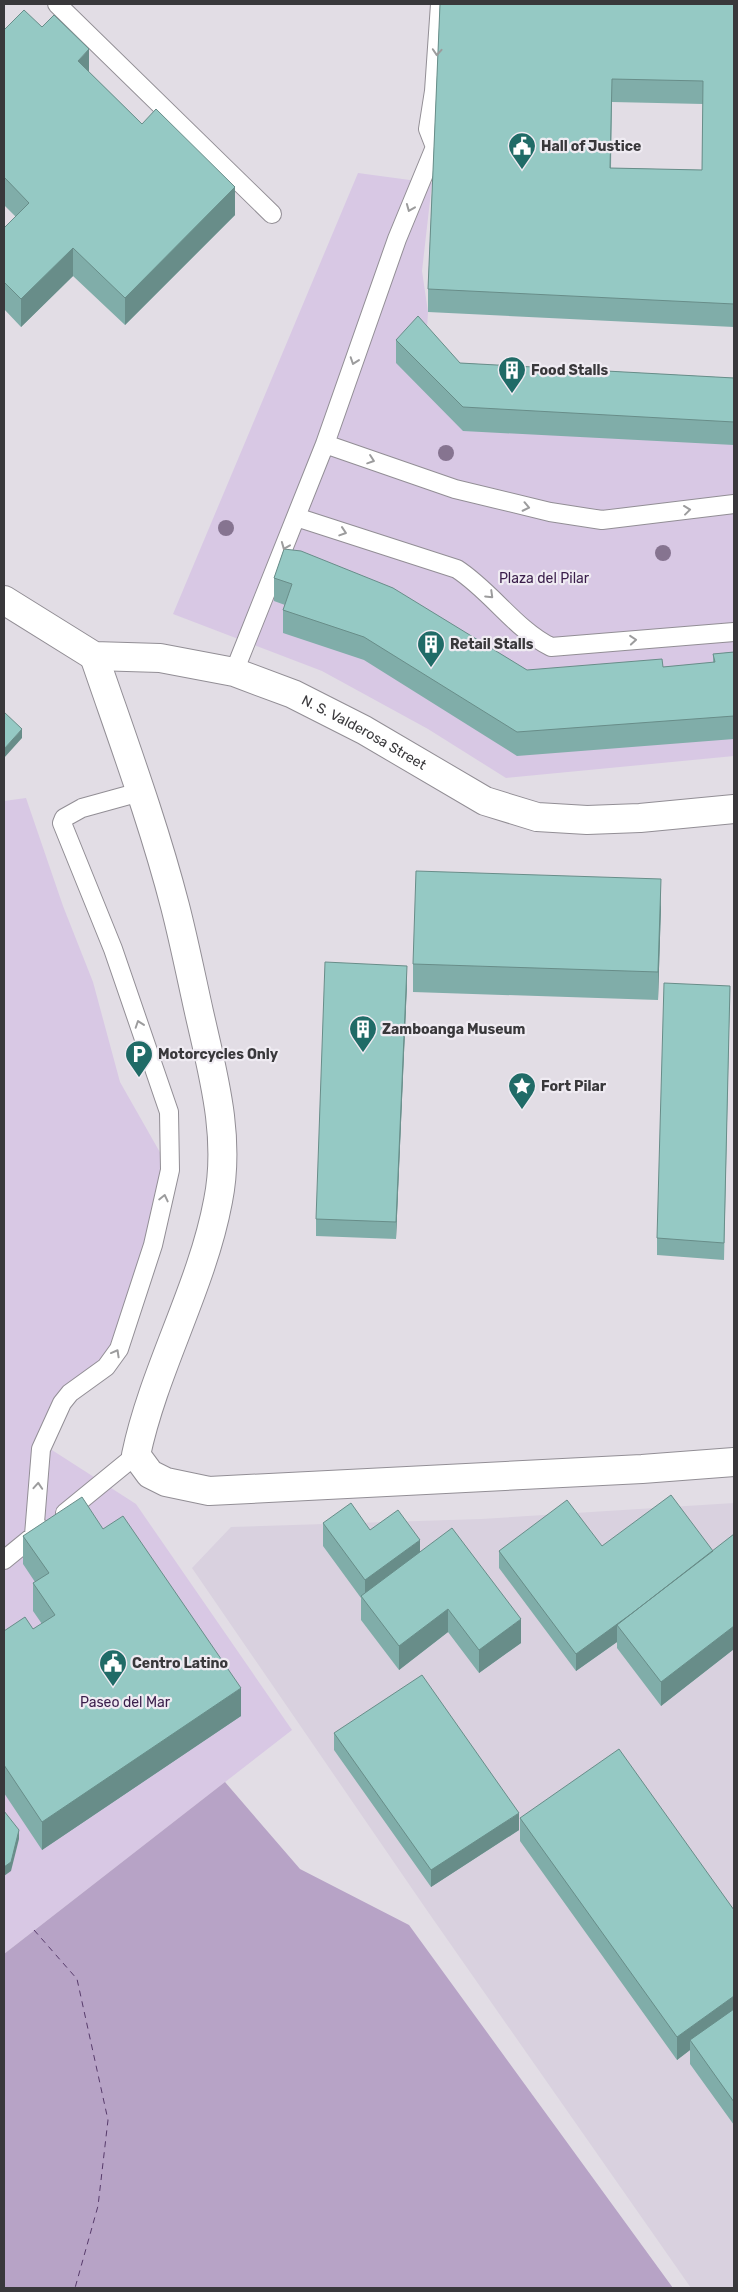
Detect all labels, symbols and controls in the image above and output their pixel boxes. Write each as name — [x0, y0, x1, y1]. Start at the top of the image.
one-way arrow — [431, 49, 442, 57]
public building icon: Hall of Justice — [507, 131, 537, 170]
place label: Hall of Justice — [541, 138, 641, 155]
one-way arrow — [405, 203, 416, 212]
building icon: Food Stalls — [497, 355, 527, 394]
one-way arrow — [350, 356, 360, 364]
place label: Food Stalls — [531, 362, 609, 379]
one-way arrow — [366, 454, 374, 464]
one-way arrow — [521, 501, 530, 512]
one-way arrow — [683, 505, 691, 516]
one-way arrow — [338, 526, 347, 536]
one-way arrow — [281, 541, 291, 550]
park label: Plaza del Pilar — [499, 570, 590, 587]
one-way arrow — [485, 589, 494, 598]
building icon: Retail Stalls — [416, 629, 446, 668]
one-way arrow — [629, 635, 637, 646]
place label: Retail Stalls — [450, 636, 534, 653]
street label: N. S. Valderosa Street — [299, 691, 430, 773]
building icon: Zamboanga Museum — [348, 1014, 378, 1053]
one-way arrow — [135, 1020, 145, 1029]
place label: Zamboanga Museum — [382, 1021, 526, 1038]
parking icon: Motorcycles Only — [124, 1039, 154, 1078]
place label: Motorcycles Only — [158, 1046, 279, 1063]
place icon: Fort Pilar — [507, 1071, 537, 1110]
place label: Fort Pilar — [541, 1078, 607, 1095]
one-way arrow — [158, 1194, 169, 1203]
one-way arrow — [110, 1349, 120, 1358]
one-way arrow — [32, 1482, 43, 1490]
public building icon: Centro Latino — [98, 1648, 128, 1687]
place label: Centro Latino — [132, 1655, 228, 1672]
park label: Paseo del Mar — [80, 1694, 171, 1711]

